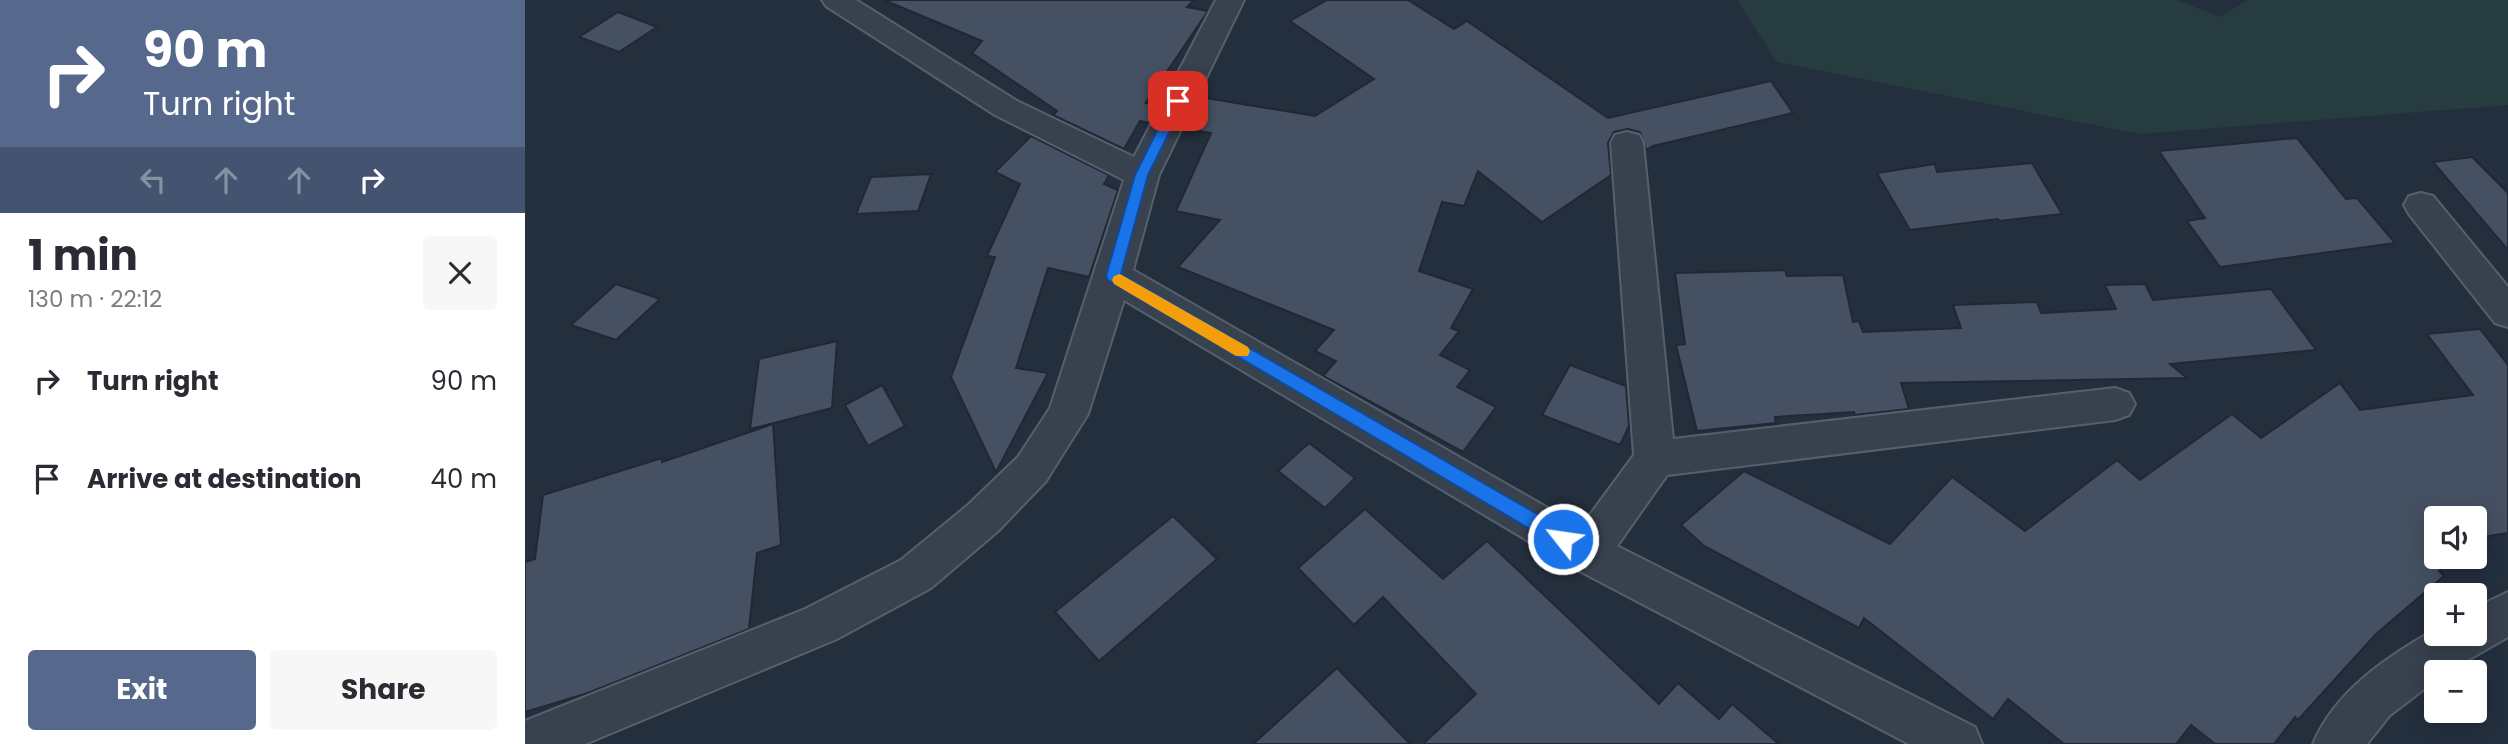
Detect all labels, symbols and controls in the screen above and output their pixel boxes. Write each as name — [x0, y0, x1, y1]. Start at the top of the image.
text: 90 m — [143, 16, 267, 84]
icon: right — [28, 28, 119, 119]
pin — [1148, 71, 1208, 131]
text: Turn right — [143, 81, 295, 126]
icon: arrive — [1159, 82, 1197, 120]
icon: left — [134, 161, 172, 199]
icon: ahead — [207, 161, 245, 199]
icon: ahead — [280, 161, 318, 199]
icon: right — [353, 161, 391, 199]
text: 1 min — [28, 226, 138, 285]
button: close — [423, 236, 497, 310]
text: 130 m · 22:12 — [28, 283, 162, 315]
icon: right — [28, 362, 66, 400]
text: Turn right — [87, 363, 219, 399]
text: 90 m — [431, 363, 497, 399]
icon: arrive — [28, 460, 66, 498]
text: Arrive at destination — [87, 461, 362, 497]
text: 40 m — [431, 461, 497, 497]
position arrow — [1526, 502, 1600, 576]
map controls — [2424, 506, 2487, 723]
button: sound — [2424, 506, 2487, 569]
button: + — [2424, 583, 2487, 646]
button: Exit — [28, 650, 256, 730]
button: Share — [270, 650, 497, 730]
button: − — [2424, 660, 2487, 723]

